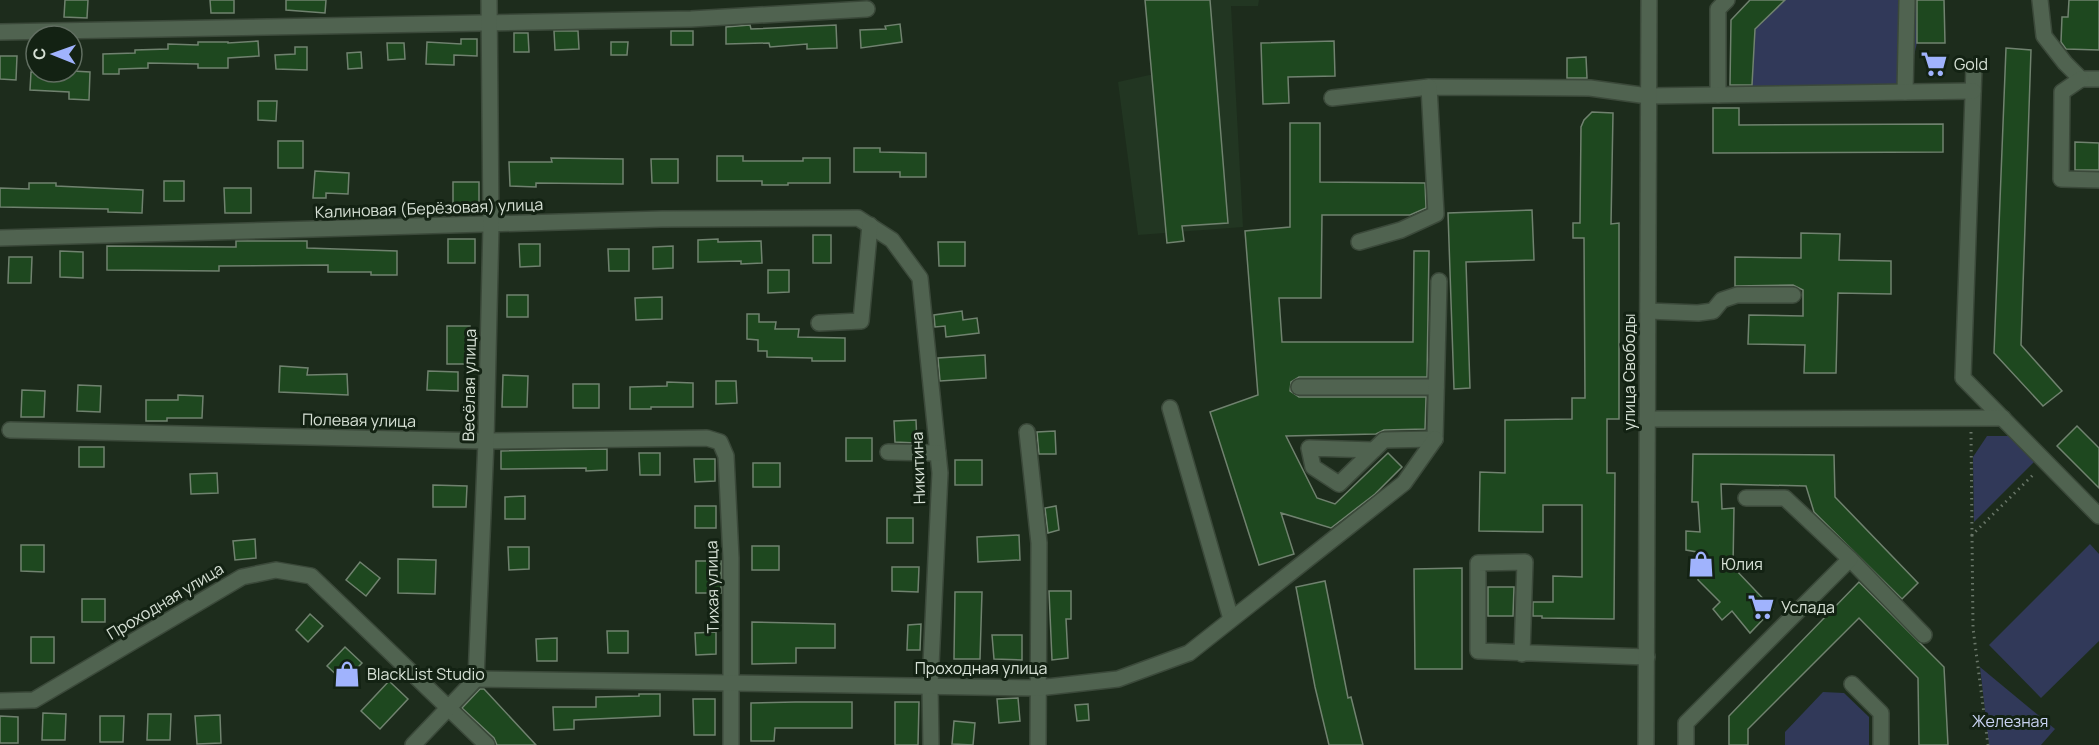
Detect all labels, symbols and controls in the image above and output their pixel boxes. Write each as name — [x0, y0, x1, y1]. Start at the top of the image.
north arrow — [24, 24, 84, 84]
text: С — [28, 47, 50, 60]
supermarket icon: Gold — [1919, 49, 1949, 79]
place label: Gold — [1954, 53, 1988, 75]
street label: Калиновая (Берёзовая) улица — [314, 193, 544, 223]
street label: улица Свободы — [1618, 314, 1640, 430]
street label: Весёлая улица — [457, 328, 481, 442]
street label: Полевая улица — [302, 408, 416, 432]
street label: Никитина — [906, 431, 930, 505]
street label: Тихая улица — [700, 540, 724, 634]
shop icon: Юлия — [1686, 549, 1716, 579]
place label: Юлия — [1721, 553, 1763, 575]
street label: Проходная улица — [103, 557, 227, 645]
supermarket icon: Услада — [1746, 592, 1776, 622]
place label: Услада — [1781, 596, 1835, 618]
street label: Проходная улица — [915, 657, 1047, 679]
shop icon: BlackList Studio — [332, 659, 362, 689]
place label: BlackList Studio — [367, 663, 485, 685]
park label: Железная — [1972, 710, 2048, 732]

